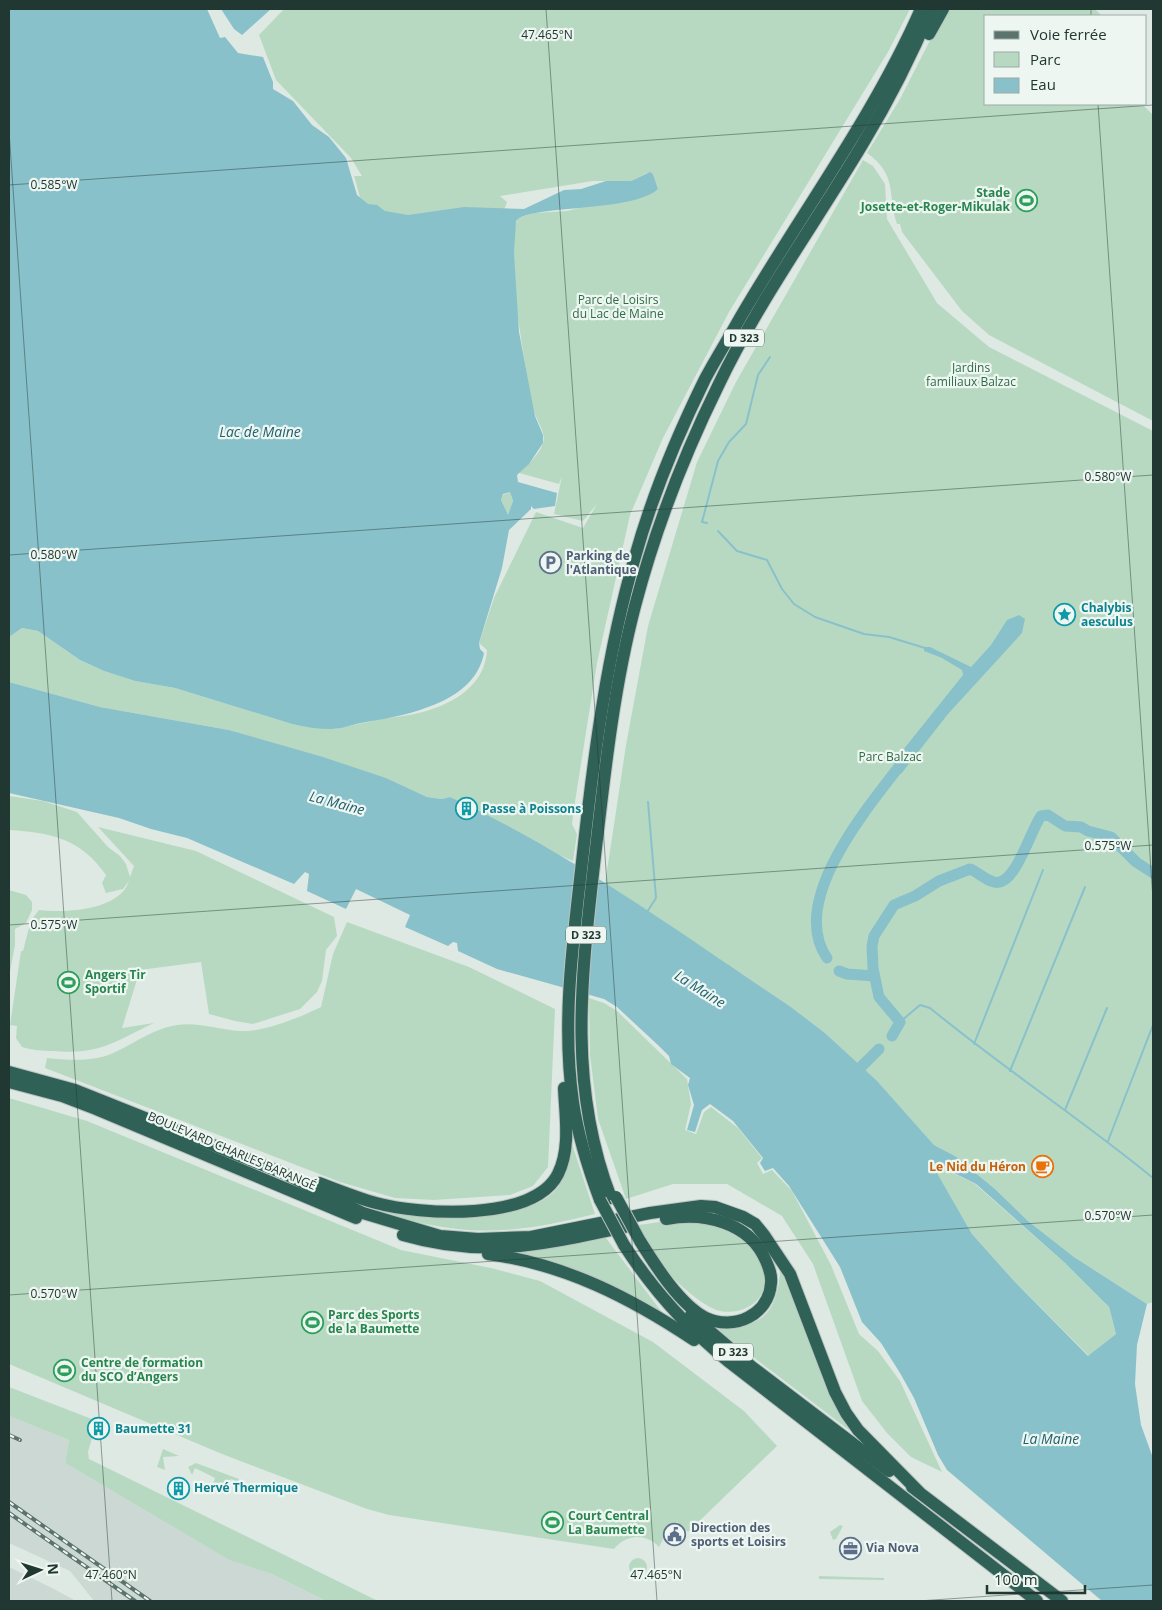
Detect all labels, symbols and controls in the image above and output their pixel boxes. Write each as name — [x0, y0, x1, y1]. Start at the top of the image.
legend — [984, 15, 1147, 105]
text: Voie ferrée — [1030, 24, 1107, 44]
text: 47.465°N — [521, 26, 573, 43]
text: Parc — [1030, 49, 1061, 69]
text: Eau — [1030, 74, 1056, 94]
text: 0.585°W — [31, 176, 77, 193]
place label: Stade Josette-et-Roger-Mikulak — [860, 184, 1011, 215]
sports icon: Stade Josette-et-Roger-Mikulak — [1014, 188, 1038, 212]
park label: Parc de Loisirs du Lac de Maine — [572, 291, 664, 322]
road number: D 323 — [724, 329, 764, 346]
park label: Jardins familiaux Balzac — [926, 359, 1016, 390]
water label: Lac de Maine — [219, 422, 301, 441]
text: 0.580°W — [1085, 468, 1131, 485]
text: 0.580°W — [31, 546, 77, 563]
place label: Parking de l'Atlantique — [566, 547, 637, 578]
parking icon: Parking de l'Atlantique — [538, 551, 562, 575]
place label: Chalybis aesculus — [1081, 599, 1133, 630]
place icon: Chalybis aesculus — [1053, 603, 1077, 627]
park label: Parc Balzac — [858, 748, 922, 765]
water label: La Maine — [307, 786, 367, 819]
building icon: Passe à Poissons — [454, 797, 478, 821]
place label: Passe à Poissons — [482, 800, 581, 817]
text: 0.575°W — [1085, 837, 1131, 854]
text: 0.575°W — [31, 916, 77, 933]
road number: D 323 — [566, 926, 606, 944]
place label: Angers Tir Sportif — [85, 966, 146, 997]
water label: La Maine — [671, 966, 729, 1012]
sports icon: Angers Tir Sportif — [57, 970, 81, 994]
street label: BOULEVARD CHARLES BARANGÉ — [145, 1107, 319, 1194]
cafe icon: Le Nid du Héron — [1030, 1155, 1054, 1179]
place label: Le Nid du Héron — [929, 1158, 1026, 1175]
text: 0.570°W — [1085, 1207, 1131, 1224]
text: 0.570°W — [31, 1285, 77, 1302]
place label: Parc des Sports de la Baumette — [328, 1306, 420, 1337]
sports icon: Parc des Sports de la Baumette — [300, 1310, 324, 1334]
road number: D 323 — [713, 1344, 753, 1360]
place label: Centre de formation du SCO d’Angers — [81, 1354, 203, 1385]
sports icon: Centre de formation du SCO d’Angers — [53, 1358, 77, 1382]
building icon: Baumette 31 — [87, 1417, 111, 1441]
place label: Baumette 31 — [115, 1420, 191, 1437]
water label: La Maine — [1023, 1429, 1079, 1448]
building icon: Hervé Thermique — [166, 1476, 190, 1500]
place label: Hervé Thermique — [194, 1479, 298, 1496]
place label: Court Central La Baumette — [568, 1507, 649, 1538]
sports icon: Court Central La Baumette — [540, 1511, 564, 1535]
place label: Direction des sports et Loisirs — [691, 1519, 786, 1550]
public building icon: Direction des sports et Loisirs — [663, 1523, 687, 1547]
office icon: Via Nova — [838, 1536, 862, 1560]
place label: Via Nova — [866, 1539, 919, 1556]
north arrow — [15, 1545, 65, 1595]
scale bar — [987, 1562, 1084, 1594]
text: N — [44, 1563, 63, 1575]
text: 47.460°N — [85, 1566, 137, 1583]
text: 47.465°N — [630, 1566, 682, 1583]
text: 100 m — [994, 1569, 1038, 1589]

